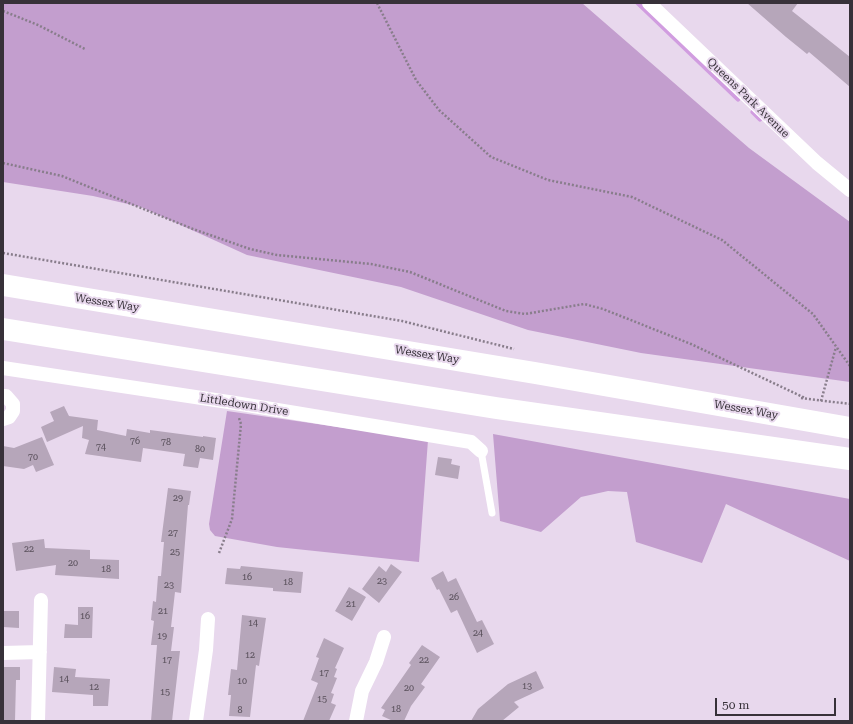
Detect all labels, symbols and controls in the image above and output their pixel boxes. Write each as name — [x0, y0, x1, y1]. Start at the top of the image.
street label: Queens Park Avenue — [704, 55, 792, 141]
street label: Wessex Way — [74, 291, 140, 315]
street label: Wessex Way — [394, 343, 460, 367]
street label: Littledown Drive — [199, 391, 289, 419]
street label: Wessex Way — [713, 398, 779, 422]
house number: 76 — [130, 436, 140, 446]
house number: 78 — [161, 437, 171, 447]
house number: 74 — [96, 442, 106, 452]
house number: 80 — [195, 444, 205, 454]
house number: 70 — [28, 452, 38, 462]
house number: 29 — [173, 493, 183, 503]
house number: 27 — [168, 528, 178, 538]
house number: 22 — [24, 544, 34, 554]
house number: 25 — [170, 547, 180, 557]
house number: 20 — [68, 558, 78, 568]
house number: 18 — [101, 564, 111, 574]
house number: 16 — [242, 572, 252, 582]
house number: 23 — [377, 576, 387, 586]
house number: 18 — [283, 577, 293, 587]
house number: 23 — [164, 580, 174, 590]
house number: 26 — [449, 592, 459, 602]
house number: 21 — [346, 599, 356, 609]
house number: 21 — [158, 606, 168, 616]
house number: 16 — [80, 611, 90, 621]
house number: 14 — [248, 618, 258, 628]
house number: 24 — [473, 628, 483, 638]
house number: 19 — [157, 631, 167, 641]
house number: 12 — [245, 650, 255, 660]
house number: 17 — [162, 655, 172, 665]
house number: 22 — [419, 655, 429, 665]
house number: 17 — [319, 668, 329, 678]
house number: 14 — [59, 674, 69, 684]
house number: 10 — [237, 676, 247, 686]
house number: 13 — [522, 681, 532, 691]
house number: 12 — [89, 682, 99, 692]
house number: 20 — [404, 683, 414, 693]
house number: 15 — [160, 687, 170, 697]
scale bar — [717, 690, 838, 716]
house number: 15 — [317, 694, 327, 704]
text: 50 m — [722, 698, 749, 712]
house number: 18 — [391, 704, 401, 714]
house number: 8 — [237, 705, 243, 715]

